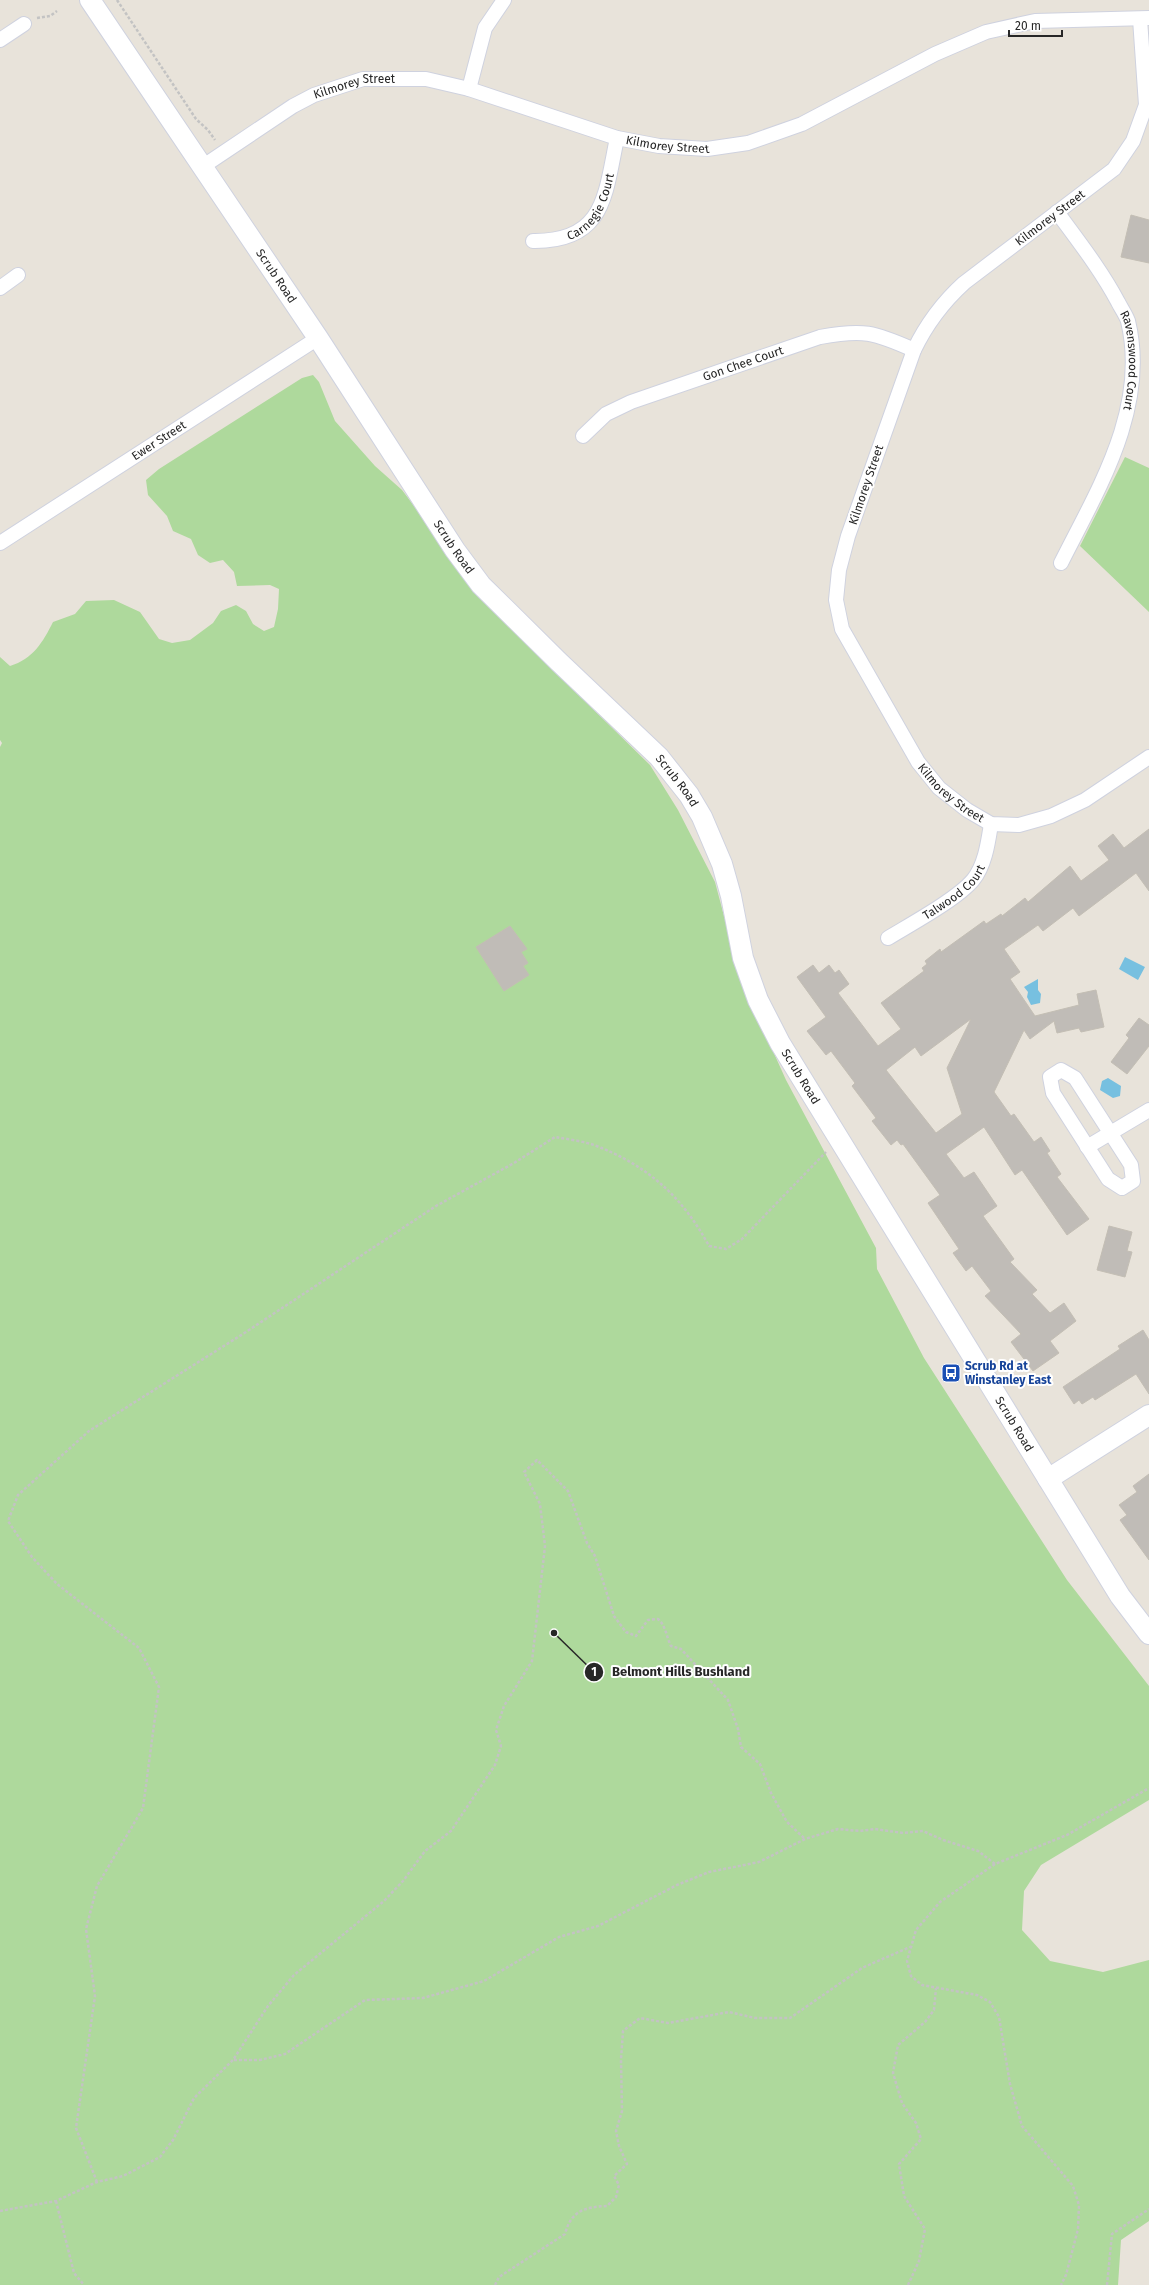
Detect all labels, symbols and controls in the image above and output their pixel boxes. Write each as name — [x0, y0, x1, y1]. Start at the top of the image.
scale bar — [1009, 12, 1062, 38]
text: 20 m — [1015, 19, 1041, 33]
street label: Kilmorey Street — [312, 72, 396, 102]
street label: Kilmorey Street — [625, 133, 711, 156]
street label: Carnegie Court — [565, 171, 617, 243]
street label: Kilmorey Street — [1012, 187, 1088, 249]
street label: Scrub Road — [253, 246, 299, 306]
street label: Ravenswood Court — [1117, 308, 1140, 413]
street label: Gon Chee Court — [701, 343, 786, 384]
street label: Ewer Street — [129, 418, 189, 463]
street label: Kilmorey Street — [846, 443, 886, 527]
street label: Scrub Road — [431, 518, 477, 577]
street label: Scrub Road — [653, 752, 701, 809]
street label: Kilmorey Street — [915, 761, 987, 826]
street label: Talwood Court — [920, 862, 988, 923]
street label: Scrub Road — [778, 1047, 823, 1107]
place label: Scrub Rd at Winstanley East — [965, 1359, 1052, 1387]
bus stop icon: Scrub Rd at Winstanley East — [940, 1362, 962, 1384]
street label: Scrub Road — [992, 1394, 1037, 1454]
callout: Belmont Hills Bushland — [584, 1659, 758, 1684]
text: Belmont Hills Bushland — [612, 1664, 750, 1679]
text: 1 — [591, 1665, 597, 1679]

